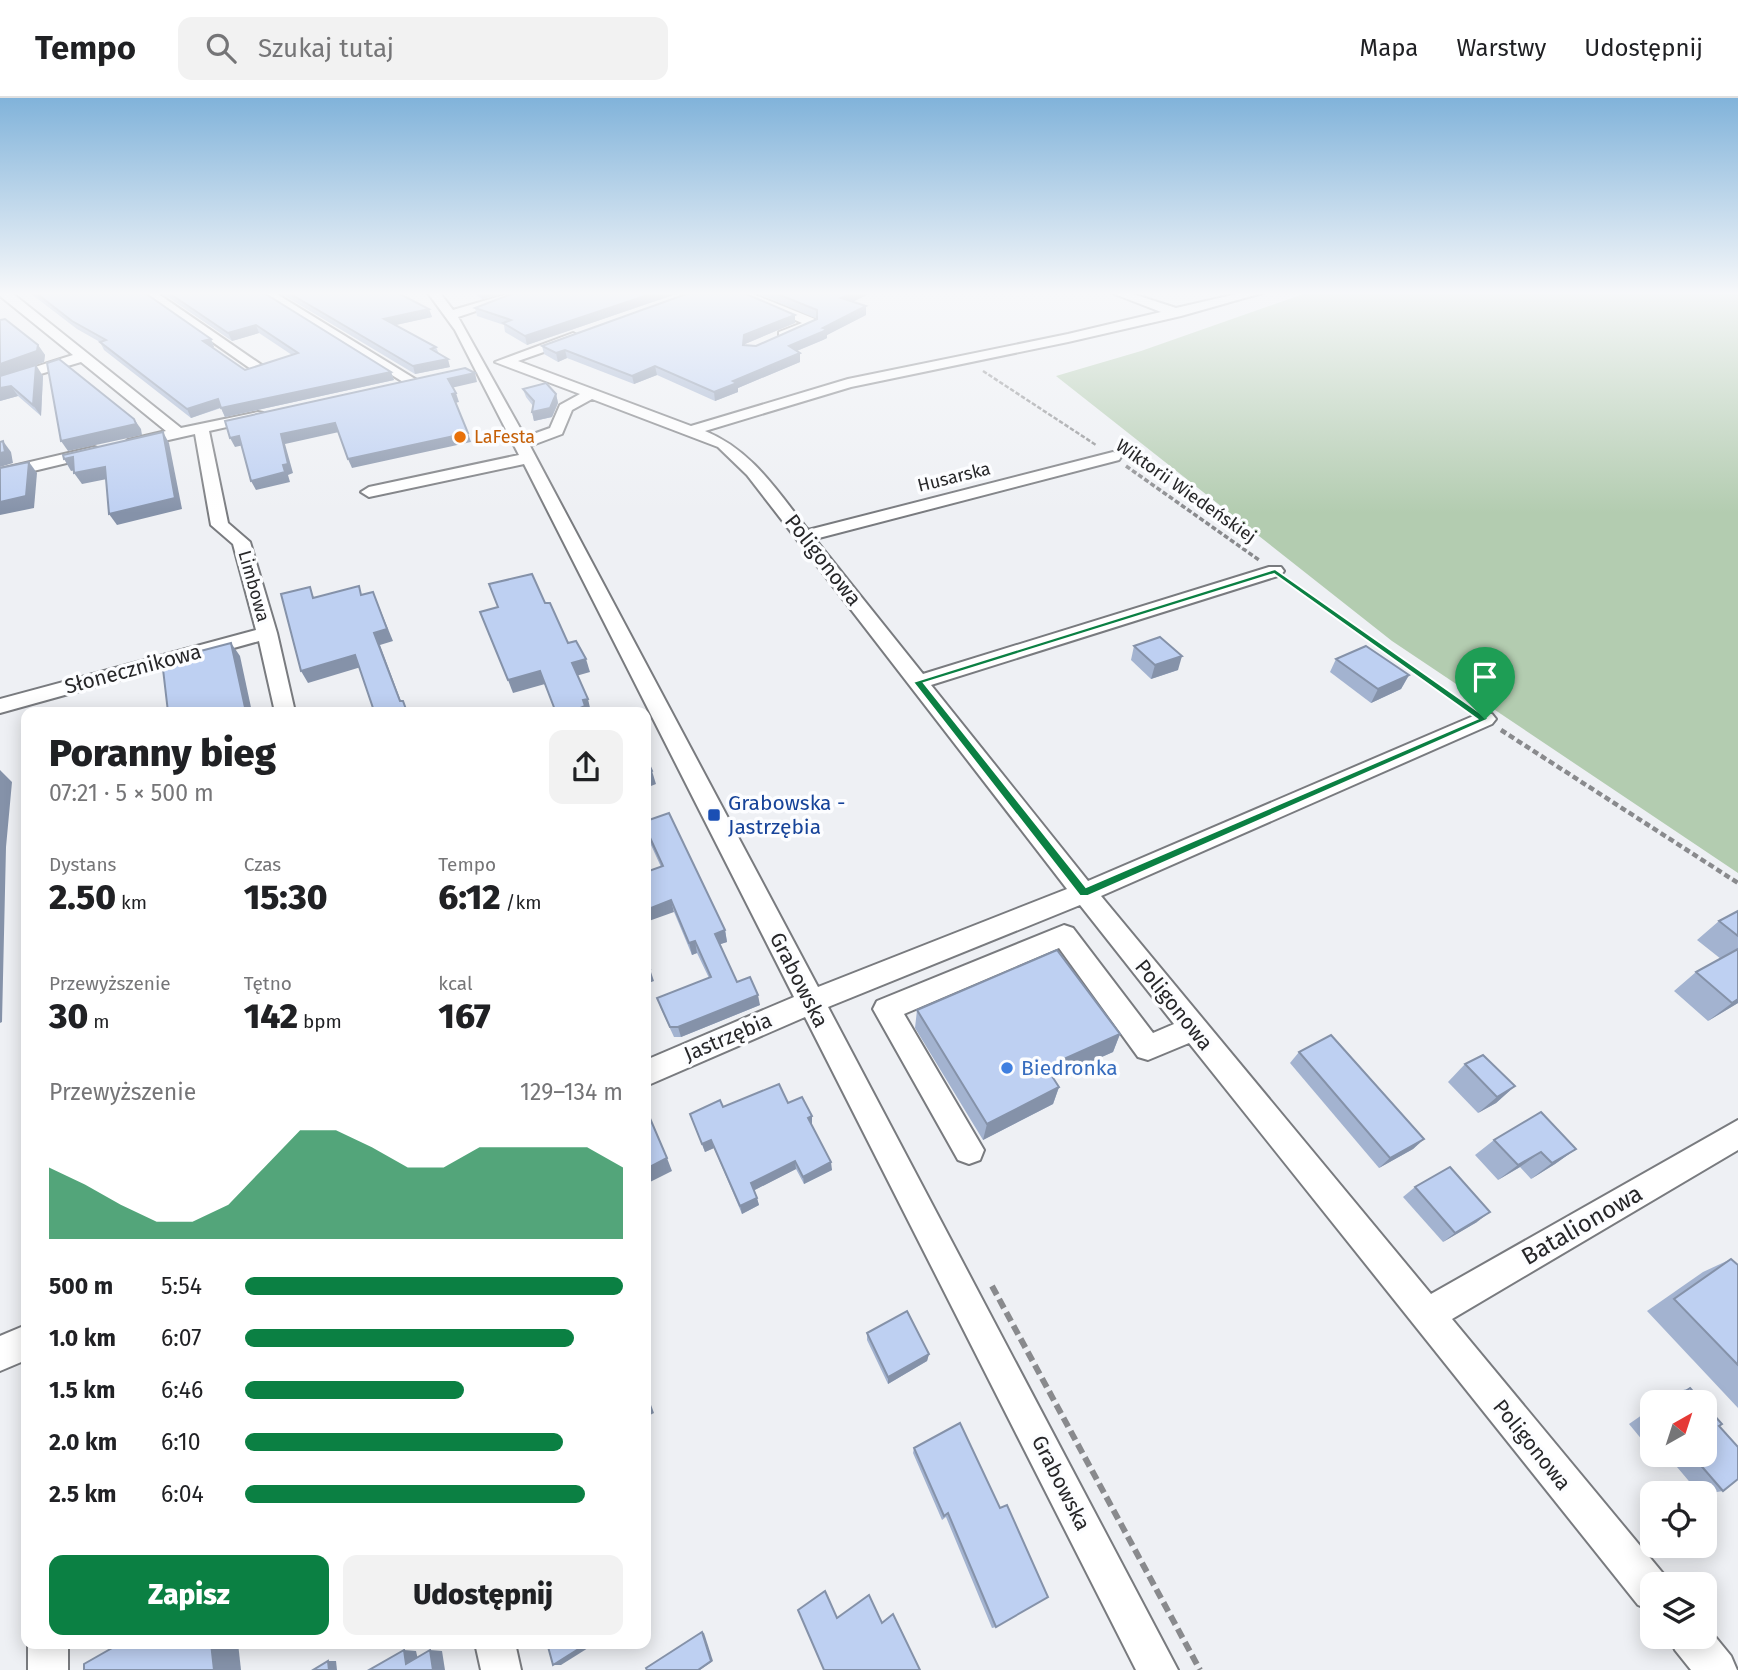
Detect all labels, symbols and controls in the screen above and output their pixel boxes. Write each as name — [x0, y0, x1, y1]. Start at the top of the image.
search box — [178, 17, 668, 80]
text: Tempo — [35, 28, 136, 68]
icon: search — [202, 29, 240, 67]
text: Szukaj tutaj — [258, 33, 394, 64]
text: Mapa — [1360, 34, 1418, 62]
text: Warstwy — [1456, 34, 1546, 62]
text: Udostępnij — [1584, 34, 1703, 62]
place label: LaFesta — [474, 426, 535, 448]
marker: LaFesta — [452, 429, 468, 445]
street label: Wiktorii Wiedeńskiej — [1112, 434, 1260, 548]
street label: Husarska — [915, 457, 993, 497]
street label: Poligonowa — [779, 509, 867, 611]
street label: Limbowa — [233, 548, 275, 624]
street label: Słonecznikowa — [62, 638, 204, 700]
pin — [1455, 647, 1515, 719]
icon: arrive — [1466, 658, 1504, 696]
text: Poranny bieg — [49, 730, 276, 776]
button: share — [549, 730, 623, 804]
text: 07:21 · 5 × 500 m — [49, 779, 214, 807]
place label: Grabowska - Jastrzębia — [728, 790, 846, 840]
marker: Grabowska - Jastrzębia — [706, 807, 722, 823]
text: Dystans — [49, 853, 116, 876]
text: Czas — [244, 853, 281, 876]
text: Tempo — [438, 853, 496, 876]
text: 2.50 — [49, 876, 116, 918]
text: 15:30 — [244, 876, 328, 918]
text: 6:12 — [438, 876, 501, 918]
text: km — [116, 891, 147, 914]
text: /km — [501, 891, 541, 914]
street label: Grabowska — [764, 928, 834, 1032]
street label: Poligonowa — [1129, 954, 1219, 1056]
text: Przewyższenie — [49, 972, 171, 995]
text: Tętno — [244, 972, 292, 995]
text: kcal — [438, 972, 473, 995]
text: 30 — [49, 995, 88, 1037]
text: 142 — [244, 995, 298, 1037]
text: 167 — [438, 995, 491, 1037]
street label: Jastrzębia — [680, 1007, 776, 1067]
text: m — [88, 1010, 110, 1033]
text: bpm — [298, 1010, 342, 1033]
place label: Biedronka — [1021, 1055, 1118, 1081]
marker: Biedronka — [999, 1060, 1015, 1076]
text: Przewyższenie — [49, 1078, 196, 1106]
text: 129–134 m — [520, 1078, 623, 1106]
street label: Batalionowa — [1517, 1179, 1647, 1271]
text: 500 m — [49, 1272, 113, 1300]
text: 5:54 — [161, 1272, 202, 1300]
text: 1.0 km — [49, 1324, 116, 1352]
text: 6:07 — [161, 1324, 201, 1352]
text: 1.5 km — [49, 1376, 115, 1404]
text: 6:46 — [161, 1376, 203, 1404]
north arrow — [1640, 1390, 1717, 1466]
map controls — [1640, 1390, 1717, 1649]
street label: Poligonowa — [1487, 1394, 1577, 1496]
text: 2.0 km — [49, 1428, 117, 1456]
text: 6:10 — [161, 1428, 201, 1456]
street label: Grabowska — [1026, 1431, 1096, 1535]
text: 2.5 km — [49, 1480, 117, 1508]
text: 6:04 — [161, 1480, 204, 1508]
button: locate — [1640, 1481, 1717, 1558]
button: Zapisz — [49, 1555, 329, 1635]
button: Udostępnij — [343, 1555, 623, 1635]
button: layers — [1640, 1572, 1717, 1649]

